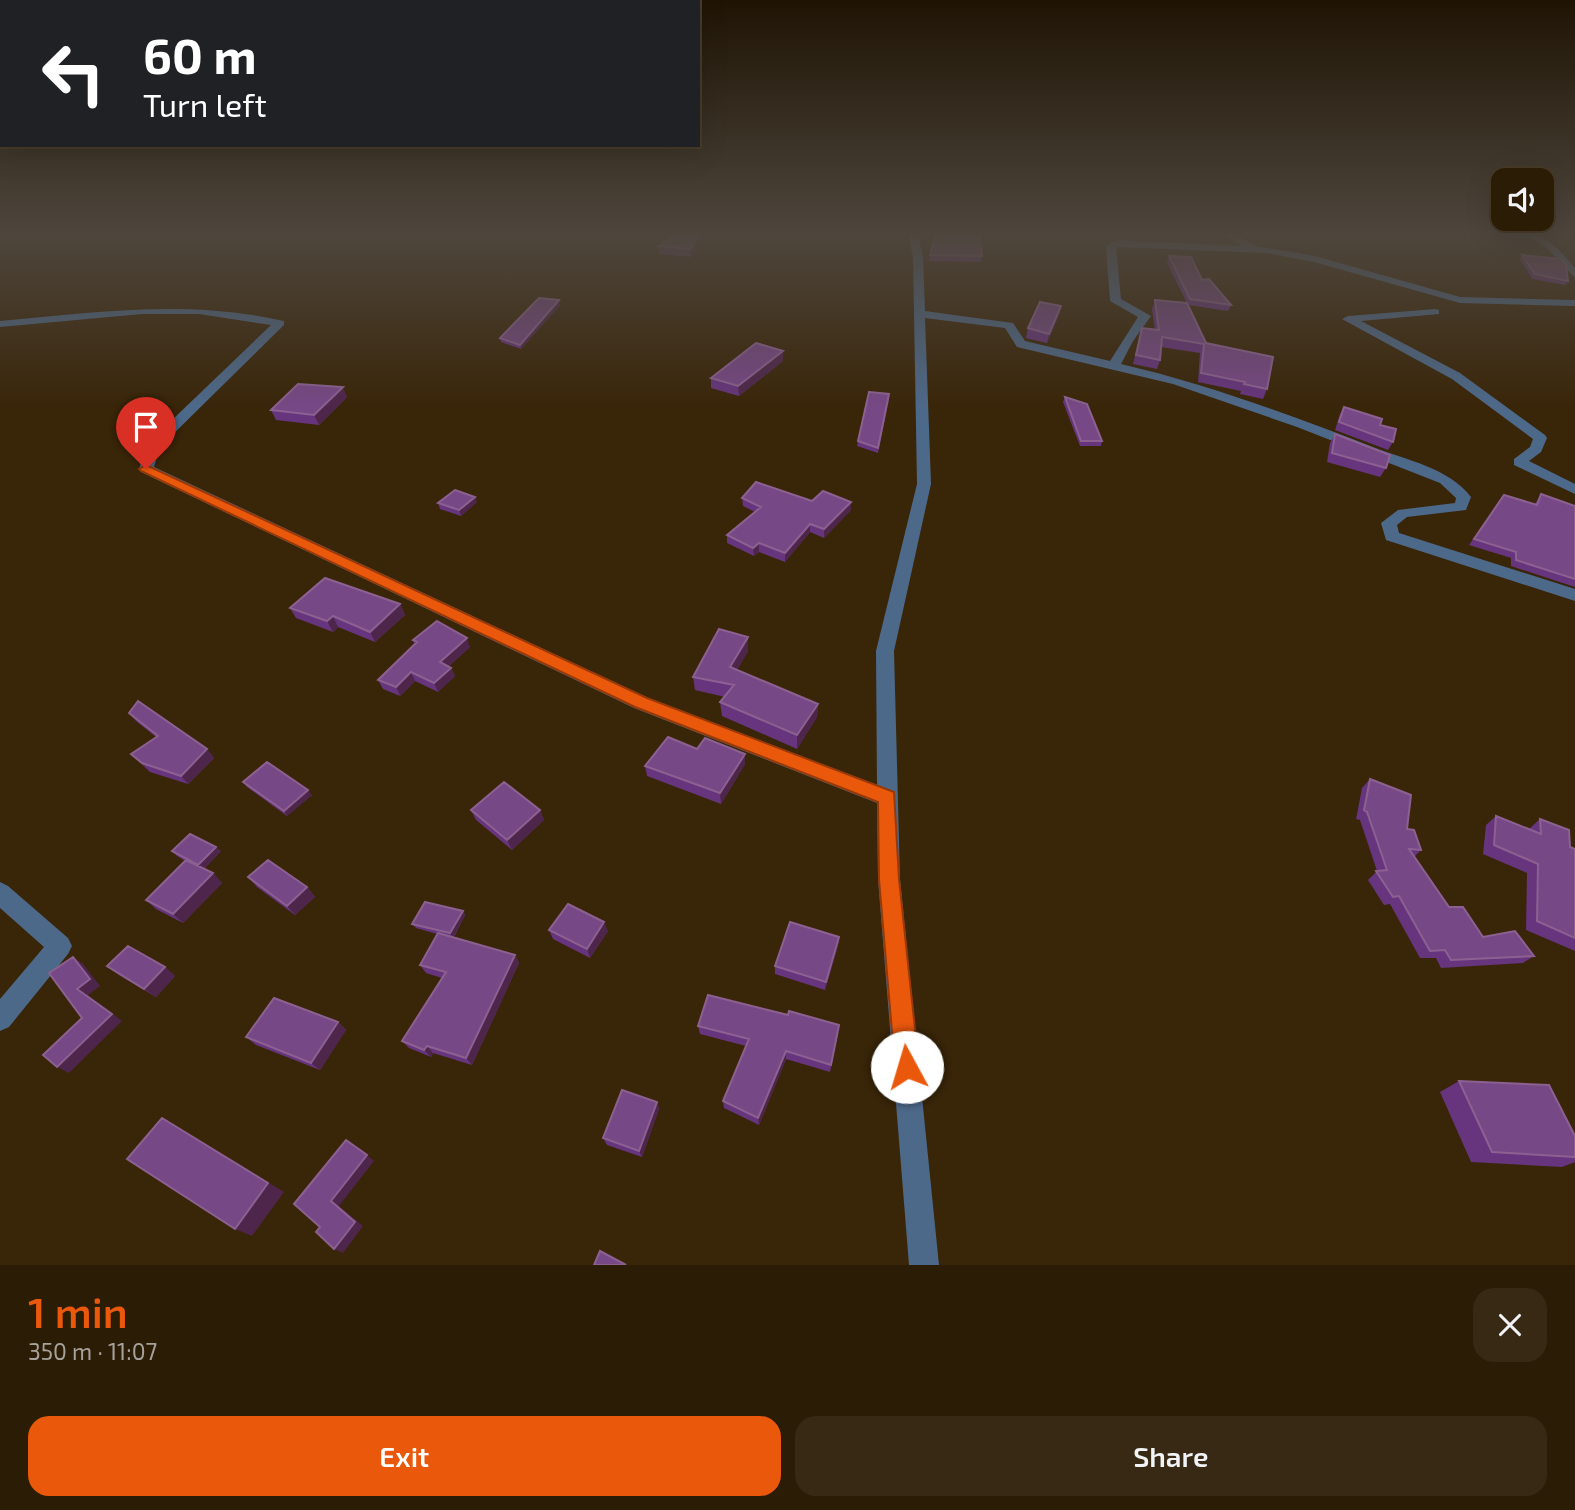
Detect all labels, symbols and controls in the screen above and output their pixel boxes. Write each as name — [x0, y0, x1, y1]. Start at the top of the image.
text: 60 m — [143, 25, 257, 84]
icon: left — [28, 28, 119, 119]
text: Turn left — [143, 85, 267, 123]
map controls — [1491, 168, 1554, 231]
button: sound — [1491, 168, 1554, 231]
pin — [116, 397, 176, 469]
icon: arrive — [127, 408, 165, 446]
position arrow — [870, 1030, 944, 1104]
text: 1 min — [28, 1286, 128, 1336]
button: close — [1473, 1288, 1547, 1362]
text: 350 m · 11:07 — [28, 1337, 157, 1365]
button: Exit — [28, 1416, 781, 1496]
button: Share — [795, 1416, 1547, 1496]

